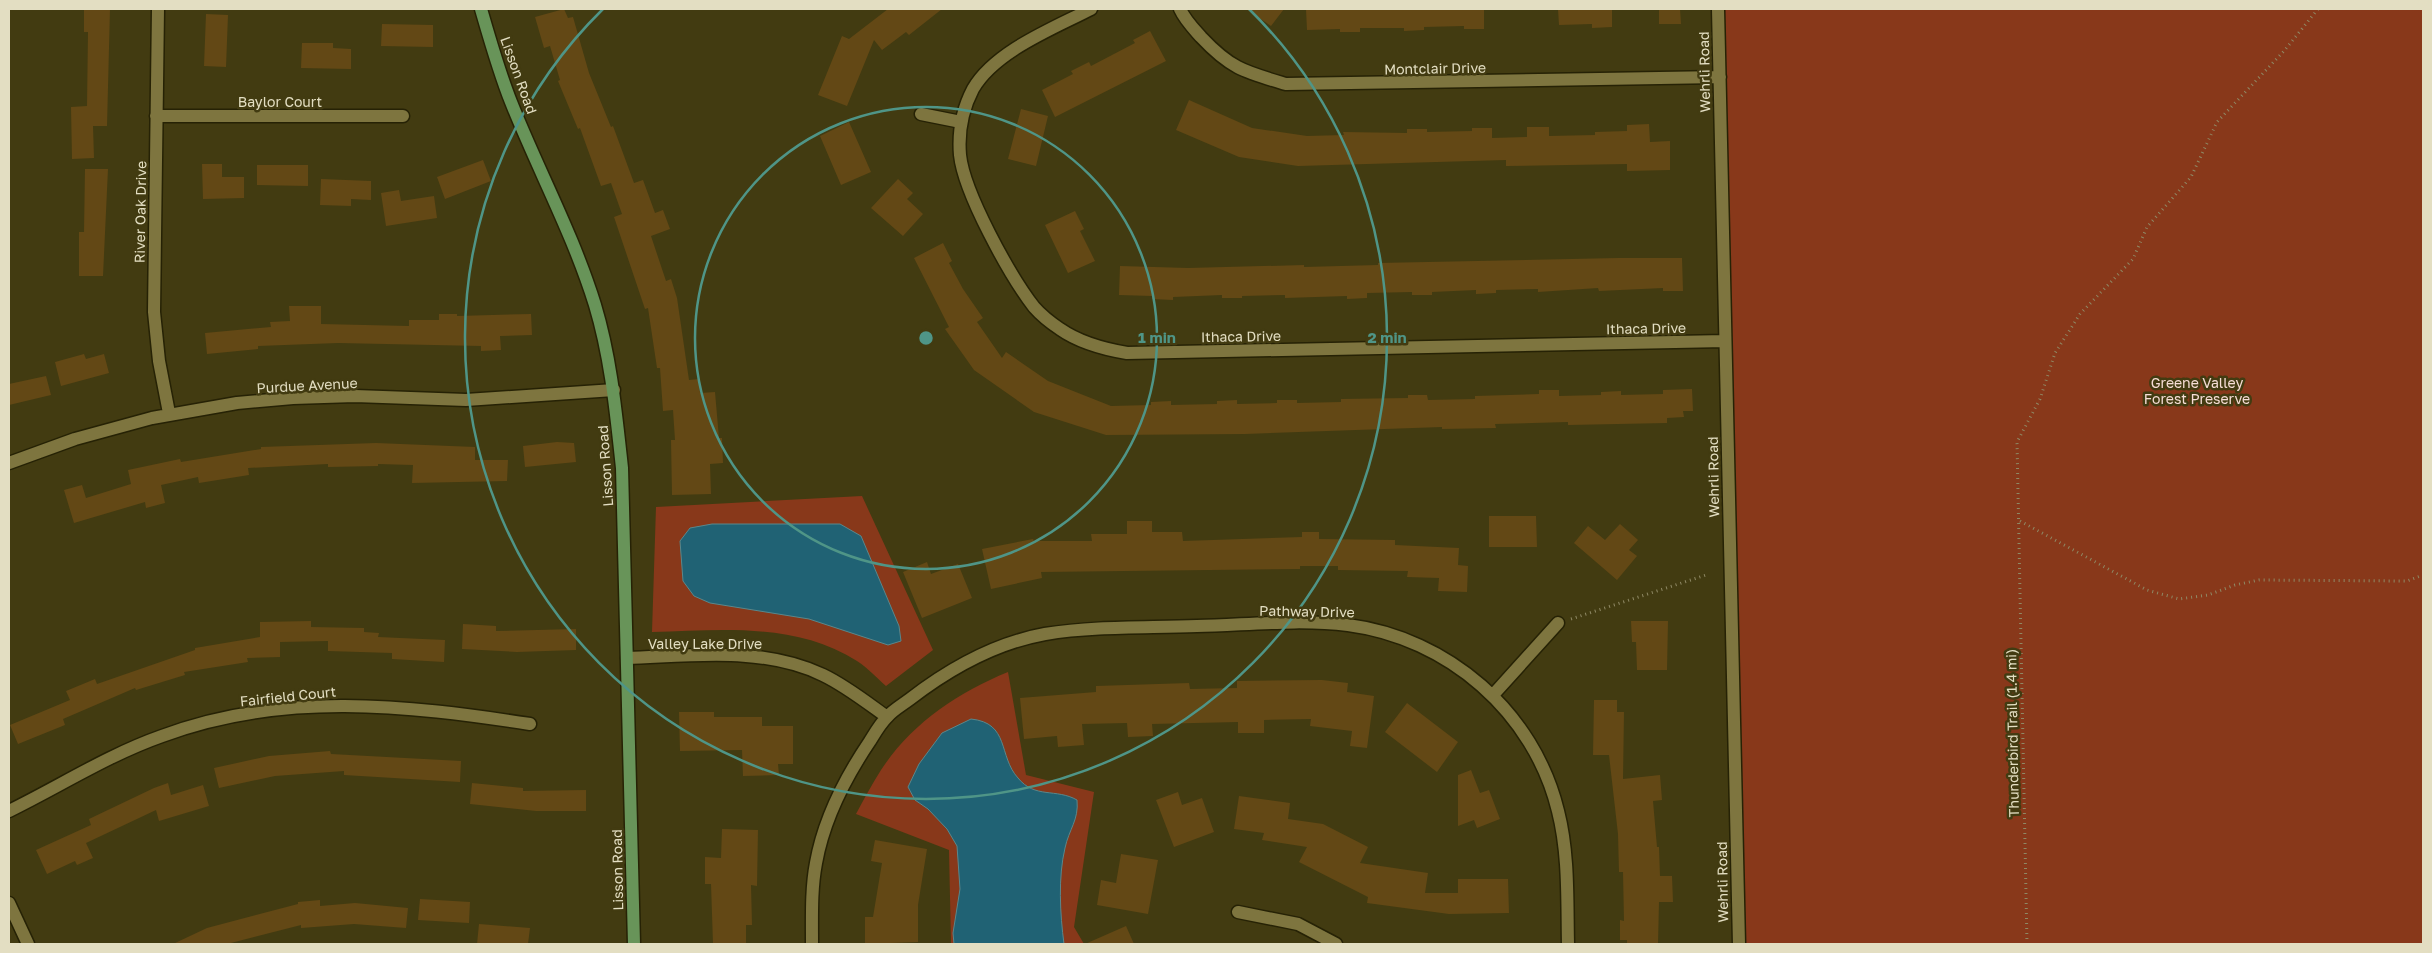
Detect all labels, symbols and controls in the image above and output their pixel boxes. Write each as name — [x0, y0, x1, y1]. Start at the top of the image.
street label: Wehrli Road — [1695, 31, 1713, 113]
street label: Lisson Road — [497, 34, 541, 116]
street label: Montclair Drive — [1384, 59, 1486, 77]
street label: Baylor Court — [238, 93, 322, 110]
street label: River Oak Drive — [131, 161, 149, 263]
street label: Ithaca Drive — [1606, 319, 1686, 337]
street label: Ithaca Drive — [1201, 327, 1281, 345]
text: 1 min — [1138, 328, 1176, 346]
text: 2 min — [1367, 328, 1407, 346]
centre of rings — [917, 329, 935, 347]
street label: Purdue Avenue — [256, 374, 358, 396]
park label: Greene Valley Forest Preserve — [2144, 374, 2250, 407]
street label: Lisson Road — [594, 425, 616, 507]
street label: Wehrli Road — [1704, 436, 1722, 518]
street label: Pathway Drive — [1259, 602, 1355, 620]
street label: Valley Lake Drive — [648, 635, 762, 652]
street label: Thunderbird Trail (1.4 mi) — [2002, 649, 2022, 817]
street label: Fairfield Court — [239, 682, 337, 710]
street label: Lisson Road — [608, 829, 626, 911]
street label: Wehrli Road — [1713, 841, 1731, 923]

